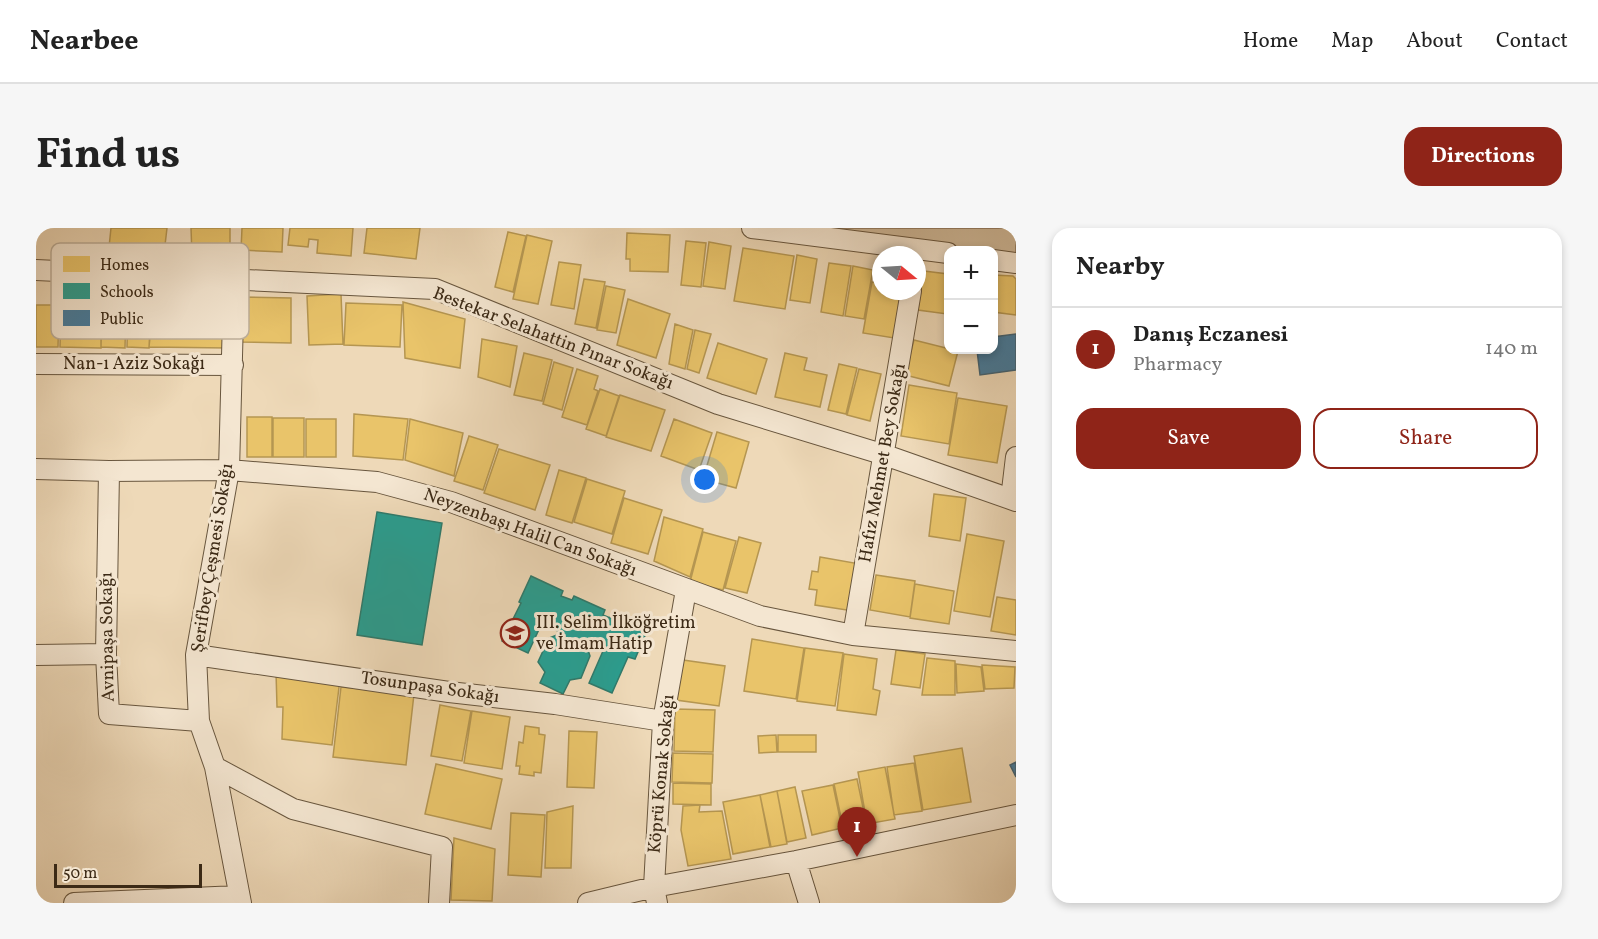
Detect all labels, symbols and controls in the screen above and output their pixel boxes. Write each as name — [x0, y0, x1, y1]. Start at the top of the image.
text: Nearbee — [30, 22, 139, 61]
text: Home — [1243, 27, 1298, 56]
text: Map — [1331, 27, 1373, 56]
text: About — [1406, 27, 1463, 56]
text: Contact — [1496, 27, 1568, 56]
text: Find us — [36, 127, 180, 186]
button: Directions — [1404, 127, 1562, 186]
legend — [51, 243, 249, 339]
north arrow — [872, 246, 926, 300]
map controls — [944, 246, 998, 354]
button: + — [944, 246, 998, 300]
text: Nearby — [1076, 249, 1165, 285]
text: Homes — [100, 255, 149, 277]
street label: Bestekar Selahattin Pınar Sokağı — [429, 281, 677, 397]
text: Schools — [100, 282, 154, 304]
button: − — [944, 300, 998, 354]
text: Public — [100, 309, 144, 331]
text: Danış Eczanesi — [1133, 320, 1288, 351]
text: 1 — [1091, 335, 1100, 363]
text: 140 m — [1485, 335, 1538, 363]
text: Pharmacy — [1133, 351, 1222, 379]
street label: Nan-ı Aziz Sokağı — [63, 352, 205, 377]
street label: Hafız Mehmet Bey Sokağı — [853, 361, 913, 565]
button: Save — [1076, 408, 1301, 469]
button: Share — [1313, 408, 1538, 469]
street label: Şerifbey Çeşmesi Sokağı — [186, 462, 240, 654]
your location — [690, 465, 719, 494]
street label: Neyzenbaşı Halil Can Sokağı — [420, 483, 640, 583]
street label: Avnipaşa Sokağı — [94, 572, 122, 702]
place label: III. Selim İlköğretim ve İmam Hatip — [536, 611, 696, 657]
school or university icon: III. Selim İlköğretim ve İmam Hatip — [499, 617, 531, 649]
street label: Tosunpaşa Sokağı — [359, 666, 501, 710]
street label: Köprü Konak Sokağı — [643, 693, 681, 855]
pin: 1 — [838, 808, 876, 857]
scale bar — [54, 861, 202, 888]
text: 50 m — [63, 863, 97, 885]

